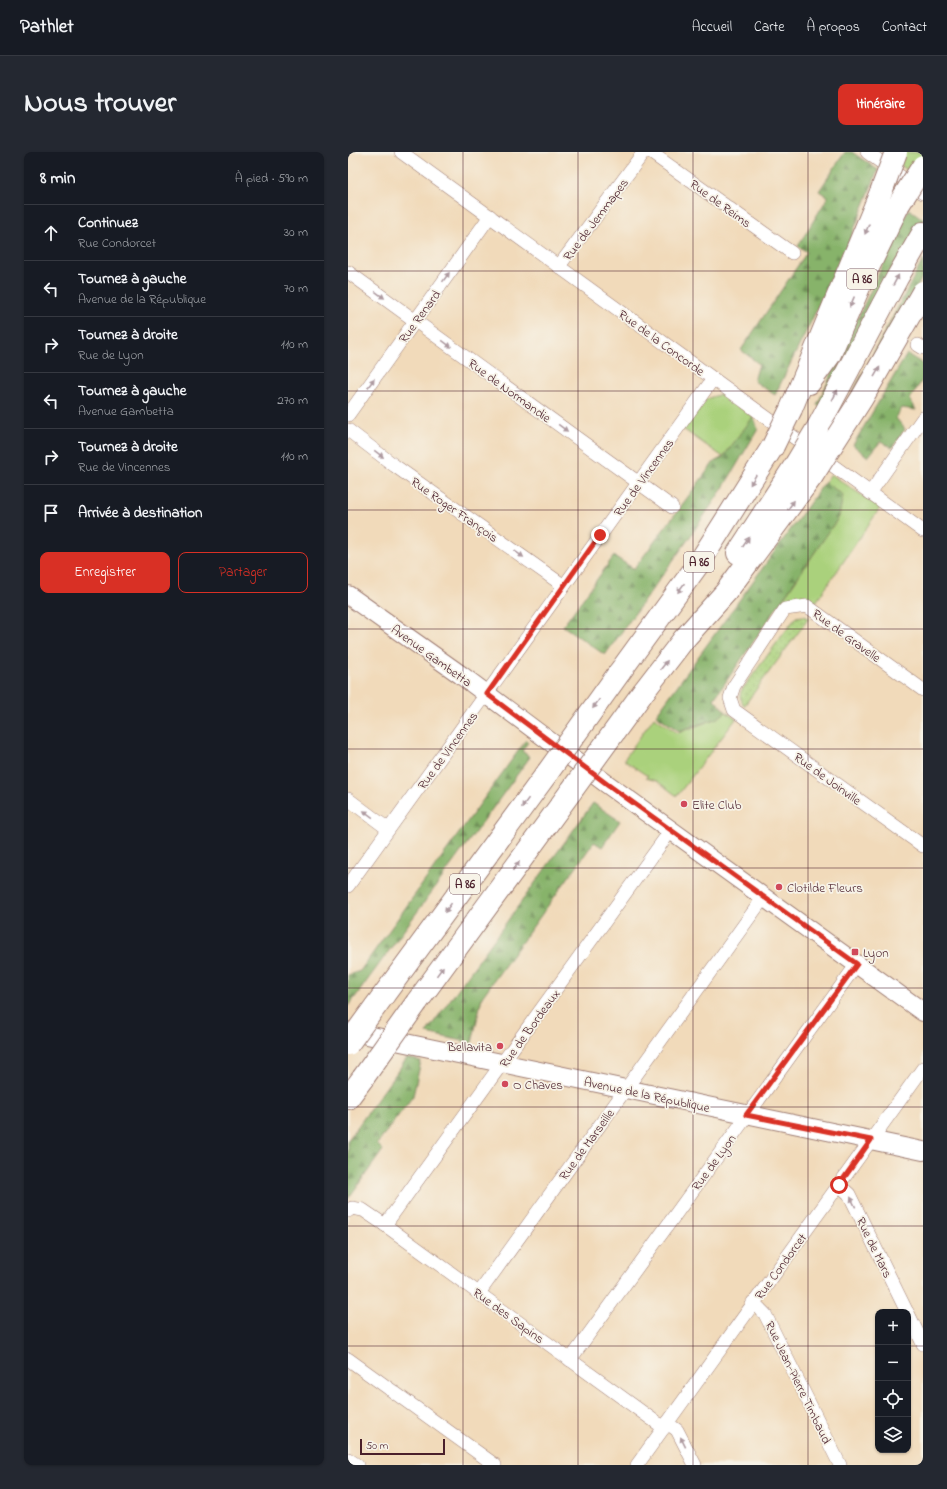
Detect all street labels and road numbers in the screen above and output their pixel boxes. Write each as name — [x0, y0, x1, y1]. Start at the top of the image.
street label: Rue de Jemmapes — [559, 174, 634, 265]
street label: Rue de Reims — [685, 175, 755, 233]
road number: A 86 — [847, 269, 877, 289]
street label: Rue Renard — [394, 286, 446, 347]
street label: Rue de la Concorde — [614, 305, 708, 381]
street label: Rue de Normandie — [464, 355, 555, 428]
street label: Rue de Vincennes — [609, 435, 679, 521]
street label: Rue Roger François — [406, 473, 502, 549]
road number: A 86 — [684, 552, 714, 572]
street label: Rue de Gravelle — [808, 605, 884, 668]
street label: Avenue Gambetta — [387, 620, 475, 692]
street label: Rue de Vincennes — [413, 708, 483, 794]
street label: Rue de Joinville — [789, 748, 865, 810]
road number: A 86 — [450, 874, 480, 894]
street label: Rue de Bordeaux — [495, 986, 565, 1072]
street label: Avenue de la République — [582, 1073, 711, 1118]
street label: Rue de Marseille — [555, 1105, 620, 1184]
street label: Rue de Lyon — [687, 1131, 742, 1196]
street label: Rue de Mars — [851, 1214, 897, 1282]
street label: Rue Condorcet — [751, 1229, 812, 1304]
street label: Rue des Sapins — [468, 1284, 548, 1349]
street label: Rue Jean-Pierre Timbaud — [760, 1318, 836, 1448]

